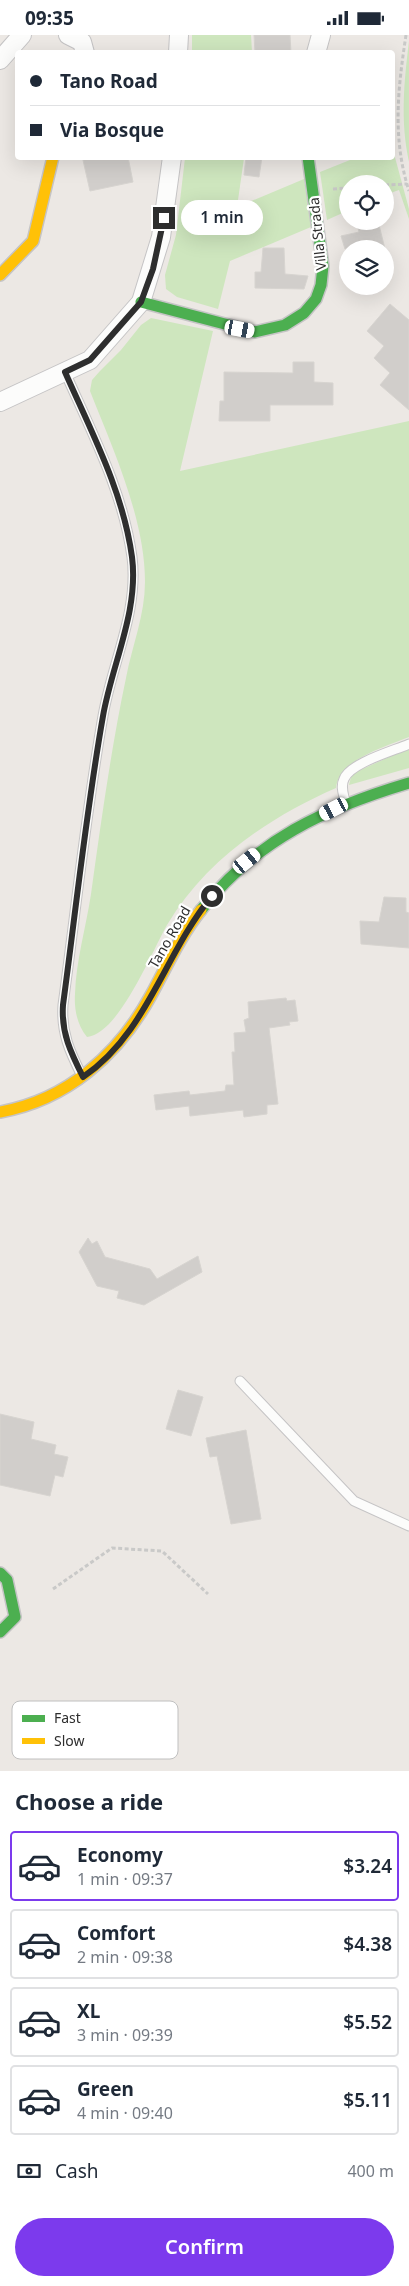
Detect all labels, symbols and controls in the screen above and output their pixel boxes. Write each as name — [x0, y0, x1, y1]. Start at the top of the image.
text: 09:35 — [25, 5, 74, 31]
text: Tano Road — [60, 68, 158, 94]
text: Via Bosque — [60, 117, 164, 143]
map controls — [339, 175, 394, 295]
button: locate — [339, 175, 394, 230]
street label: Villa Strada — [304, 197, 330, 271]
callout: 1 min — [182, 201, 264, 235]
text: 1 min — [200, 206, 244, 228]
route end — [153, 207, 175, 229]
button: layers — [339, 240, 394, 295]
car — [223, 319, 256, 339]
car — [317, 796, 350, 822]
car — [230, 846, 263, 876]
route start — [201, 885, 223, 907]
street label: Tano Road — [144, 902, 194, 972]
legend — [12, 1701, 178, 1759]
text: Fast — [54, 1708, 81, 1727]
text: Slow — [54, 1731, 85, 1750]
text: Choose a ride — [15, 1786, 163, 1816]
text: Economy — [77, 1842, 163, 1868]
icon: car — [17, 1844, 62, 1889]
text: $3.24 — [343, 1853, 392, 1879]
text: 1 min · 09:37 — [77, 1868, 173, 1890]
text: Comfort — [77, 1920, 156, 1946]
icon: car — [17, 1922, 62, 1967]
text: $4.38 — [343, 1931, 392, 1957]
text: 2 min · 09:38 — [77, 1946, 173, 1968]
text: XL — [77, 1998, 100, 2024]
icon: car — [17, 2000, 62, 2045]
text: $5.52 — [343, 2009, 392, 2035]
text: 3 min · 09:39 — [77, 2024, 173, 2046]
text: Green — [77, 2076, 134, 2102]
icon: car — [17, 2078, 62, 2123]
text: $5.11 — [343, 2087, 392, 2113]
text: 4 min · 09:40 — [77, 2102, 173, 2124]
icon: cash — [15, 2157, 43, 2185]
text: Cash — [55, 2158, 99, 2184]
text: 400 m — [347, 2160, 394, 2182]
button: Confirm — [15, 2218, 394, 2276]

